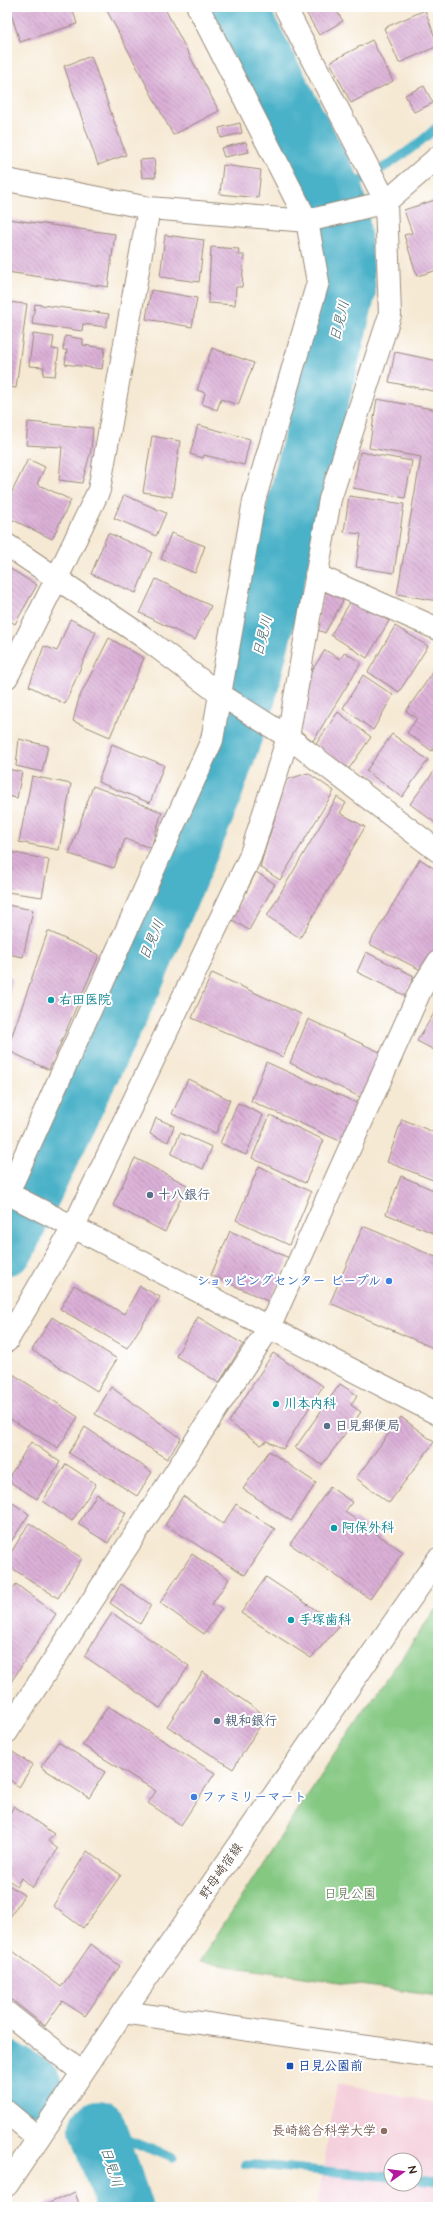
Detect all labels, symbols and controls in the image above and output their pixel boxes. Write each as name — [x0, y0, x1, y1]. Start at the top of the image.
water label: 日見川 — [325, 298, 355, 344]
water label: 日見川 — [248, 613, 278, 659]
water label: 日見川 — [135, 917, 169, 963]
place label: 右田医院 — [59, 991, 111, 1009]
marker: 右田医院 — [46, 995, 56, 1005]
place label: 十八銀行 — [158, 1186, 210, 1204]
marker: 十八銀行 — [145, 1190, 155, 1200]
place label: ショッピングセンター ピープル — [197, 1272, 381, 1290]
marker: ショッピングセンター ピープル — [384, 1276, 394, 1286]
place label: 川本内科 — [284, 1395, 337, 1413]
marker: 川本内科 — [271, 1399, 281, 1409]
place label: 日見郵便局 — [335, 1417, 400, 1435]
marker: 日見郵便局 — [322, 1421, 332, 1431]
place label: 阿保外科 — [342, 1519, 395, 1537]
marker: 阿保外科 — [329, 1523, 339, 1533]
place label: 手塚歯科 — [299, 1611, 352, 1629]
marker: 手塚歯科 — [286, 1615, 296, 1625]
place label: 親和銀行 — [225, 1712, 277, 1730]
marker: 親和銀行 — [212, 1716, 222, 1726]
place label: ファミリーマート — [202, 1788, 307, 1806]
marker: ファミリーマート — [189, 1792, 199, 1802]
street label: 野母崎宿線 — [195, 1838, 248, 1903]
park label: 日見公園 — [324, 1885, 376, 1903]
place label: 日見公園前 — [298, 2057, 363, 2075]
marker: 日見公園前 — [285, 2061, 295, 2071]
place label: 長崎総合科学大学 — [272, 2122, 376, 2140]
marker: 長崎総合科学大学 — [379, 2126, 389, 2136]
water label: 日見川 — [95, 2144, 127, 2190]
north arrow — [383, 2152, 423, 2192]
text: N — [404, 2165, 420, 2175]

